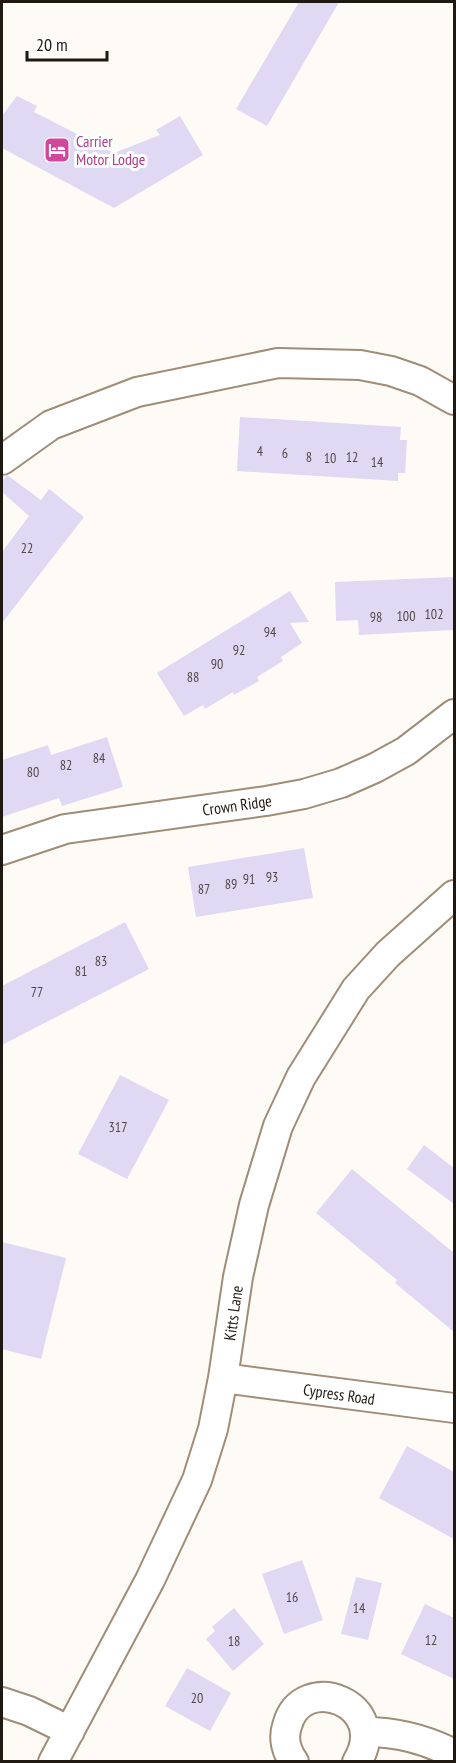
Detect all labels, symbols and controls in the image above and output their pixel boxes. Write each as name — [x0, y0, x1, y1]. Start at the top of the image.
scale bar — [27, 24, 106, 62]
text: 20 m — [36, 33, 68, 56]
place label: Carrier Motor Lodge — [76, 131, 145, 169]
hotel icon: Carrier Motor Lodge — [42, 135, 72, 165]
house number: 4 — [257, 442, 264, 460]
house number: 6 — [282, 444, 288, 462]
house number: 8 — [306, 448, 312, 466]
house number: 12 — [346, 448, 358, 466]
house number: 10 — [324, 449, 336, 467]
house number: 14 — [371, 453, 384, 471]
house number: 22 — [21, 539, 33, 557]
house number: 102 — [425, 605, 443, 623]
house number: 100 — [397, 607, 415, 625]
house number: 98 — [370, 608, 382, 626]
house number: 94 — [264, 623, 277, 641]
house number: 92 — [233, 641, 245, 659]
house number: 90 — [211, 655, 223, 673]
house number: 88 — [187, 668, 199, 686]
house number: 84 — [93, 749, 106, 767]
house number: 82 — [60, 756, 72, 774]
house number: 80 — [27, 763, 39, 781]
street label: Crown Ridge — [201, 790, 273, 820]
house number: 93 — [266, 868, 278, 886]
house number: 91 — [243, 870, 255, 888]
house number: 89 — [225, 875, 237, 893]
house number: 87 — [198, 880, 210, 898]
house number: 83 — [95, 952, 107, 970]
house number: 81 — [75, 962, 87, 980]
house number: 77 — [31, 983, 43, 1001]
house number: 317 — [109, 1118, 127, 1136]
street label: Kitts Lane — [219, 1284, 247, 1342]
street label: Cypress Road — [302, 1379, 376, 1409]
house number: 16 — [286, 1588, 298, 1606]
house number: 14 — [353, 1599, 366, 1617]
house number: 12 — [425, 1631, 437, 1649]
house number: 18 — [228, 1632, 240, 1650]
house number: 20 — [191, 1689, 203, 1707]

